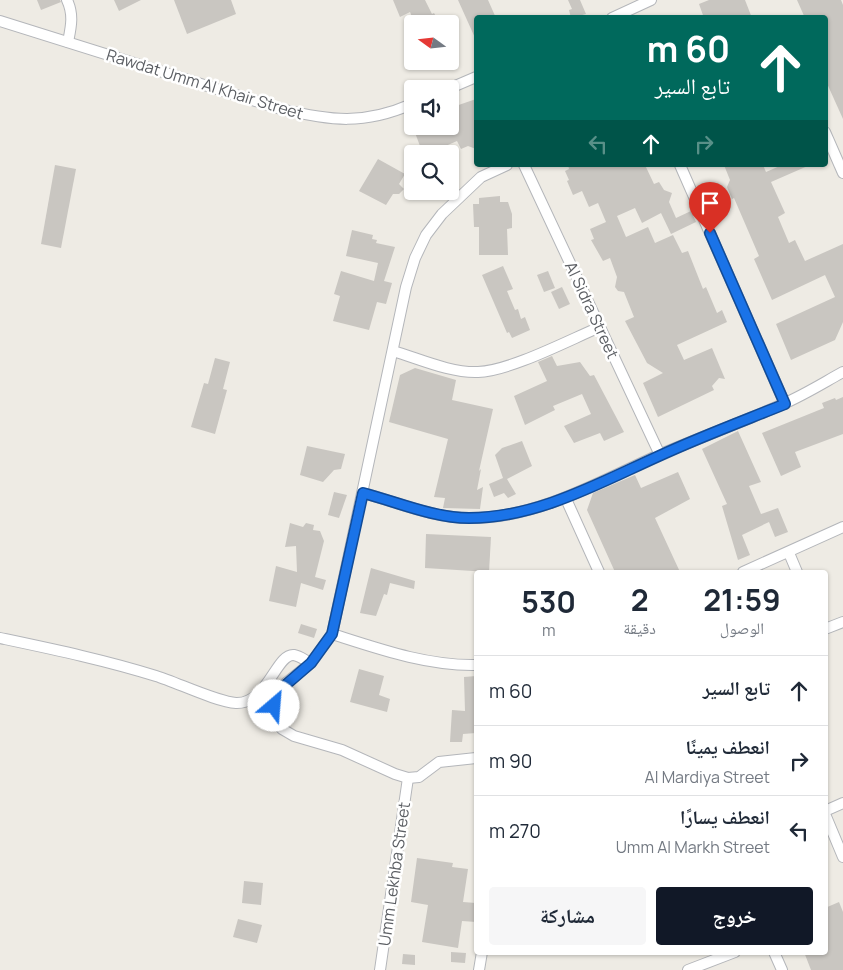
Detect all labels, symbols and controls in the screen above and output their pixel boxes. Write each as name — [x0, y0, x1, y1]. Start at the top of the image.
north arrow — [404, 15, 459, 70]
map controls — [404, 15, 459, 200]
text: 60 m — [647, 25, 730, 73]
icon: ahead — [748, 35, 813, 100]
street label: Rawdat Umm Al Khair Street — [104, 44, 306, 124]
text: تابع السير — [655, 71, 730, 101]
button: sound — [404, 80, 459, 135]
icon: left — [584, 130, 612, 158]
icon: ahead — [637, 130, 665, 158]
icon: right — [690, 130, 718, 158]
button: search — [404, 145, 459, 200]
pin — [689, 182, 731, 233]
icon: arrive — [696, 189, 724, 217]
street label: Al Sidra Street — [560, 258, 624, 362]
text: 2 — [631, 579, 649, 620]
text: 21:59 — [703, 579, 781, 620]
text: 530 — [521, 581, 576, 622]
text: دقيقة — [623, 617, 656, 639]
text: الوصول — [720, 617, 764, 639]
text: m — [542, 619, 555, 641]
text: تابع السير — [703, 675, 770, 701]
icon: ahead — [785, 677, 813, 705]
text: 60 m — [489, 678, 532, 704]
position arrow — [247, 679, 299, 731]
text: انعطف يمينًا — [686, 734, 770, 760]
icon: right — [785, 747, 813, 775]
text: 90 m — [489, 748, 532, 774]
text: Al Mardiya Street — [645, 766, 770, 788]
street label: Umm Lekhba Street — [373, 801, 415, 947]
text: انعطف يسارًا — [680, 804, 770, 830]
icon: left — [785, 817, 813, 845]
text: 270 m — [489, 818, 541, 844]
text: Umm Al Markh Street — [616, 836, 770, 858]
button: مشاركة — [489, 887, 646, 945]
button: خروج — [656, 887, 813, 945]

